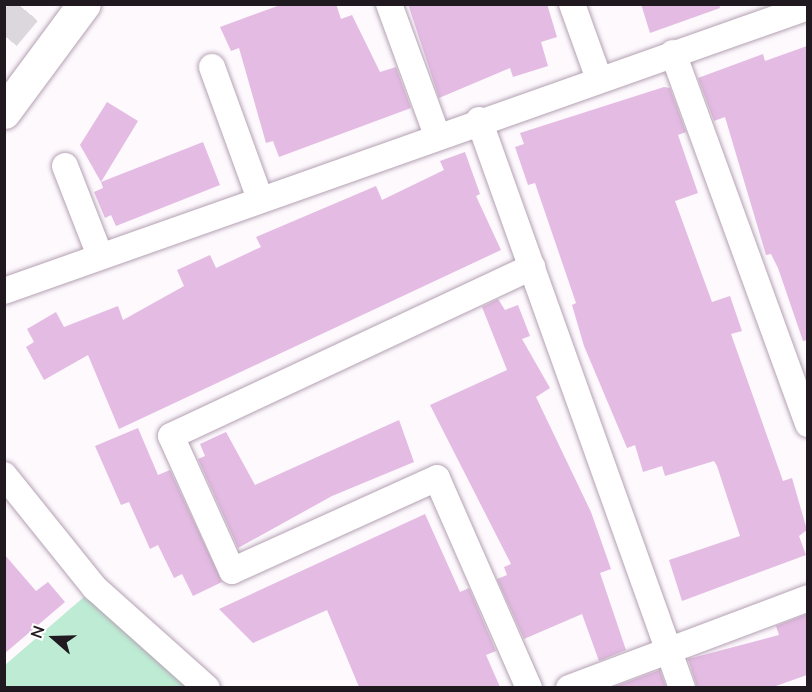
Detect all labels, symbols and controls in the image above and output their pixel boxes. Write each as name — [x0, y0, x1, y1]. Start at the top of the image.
north arrow — [24, 608, 84, 668]
text: N — [26, 623, 49, 641]

